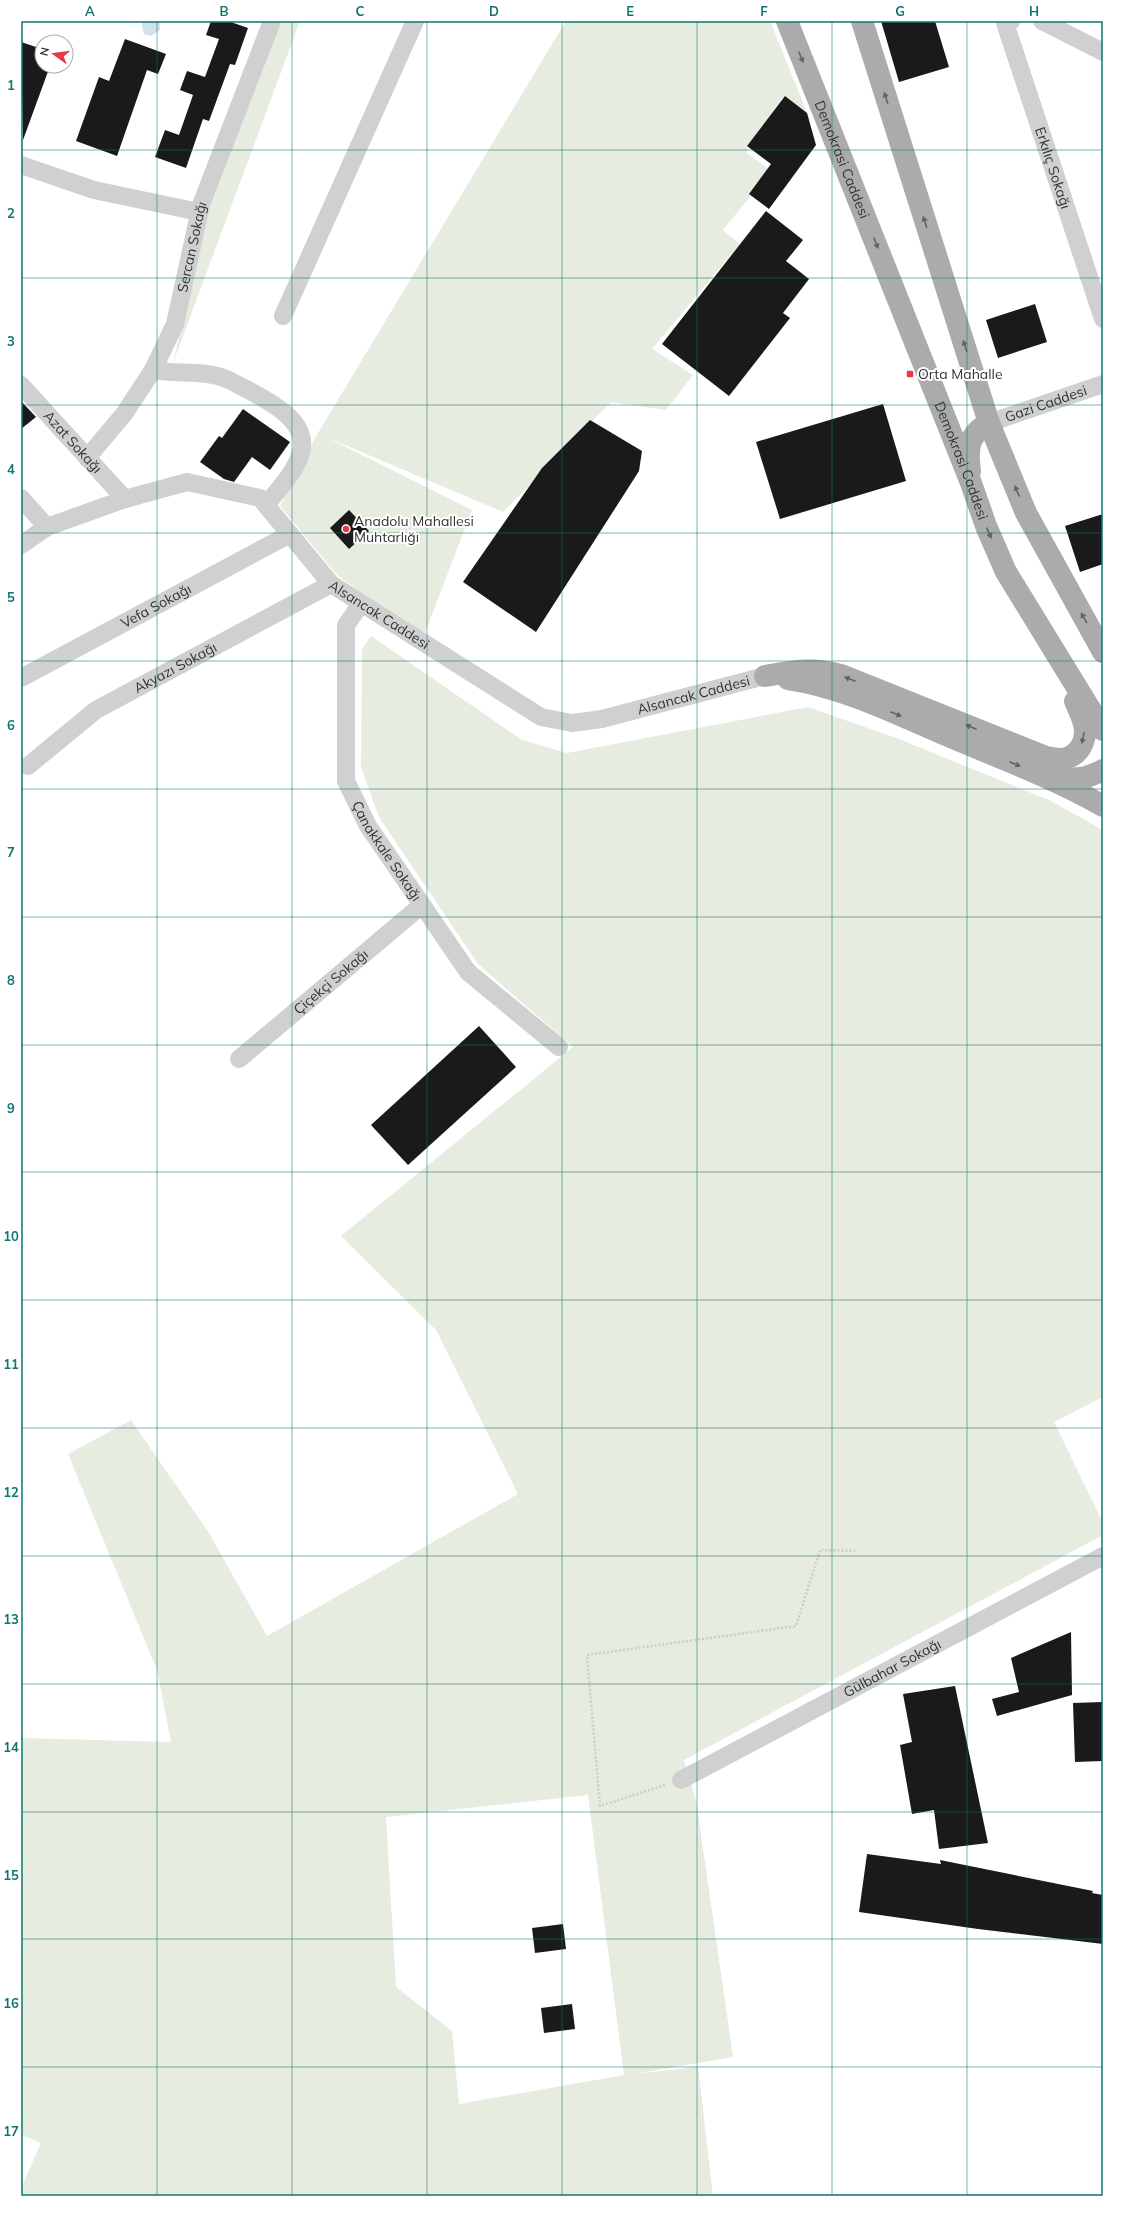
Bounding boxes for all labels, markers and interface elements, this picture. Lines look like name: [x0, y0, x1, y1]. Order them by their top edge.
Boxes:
text: A: [85, 3, 95, 19]
text: B: [220, 3, 229, 19]
text: C: [356, 3, 365, 19]
text: D: [489, 3, 499, 19]
text: E: [626, 3, 634, 19]
text: F: [760, 3, 768, 19]
text: G: [895, 3, 905, 19]
text: H: [1029, 3, 1039, 19]
north arrow: [34, 34, 74, 74]
text: N: [36, 46, 52, 57]
one-way arrow: [798, 52, 804, 63]
text: 1: [7, 77, 15, 93]
one-way arrow: [883, 92, 889, 104]
street label: Demokrasi Caddesi: [811, 98, 874, 221]
street label: Erkılıç Sokağı: [1031, 125, 1075, 211]
street label: Sercan Sokağı: [173, 199, 211, 294]
text: 2: [7, 205, 15, 221]
one-way arrow: [922, 216, 928, 228]
one-way arrow: [873, 237, 879, 248]
text: 3: [7, 333, 15, 349]
one-way arrow: [962, 340, 968, 352]
place label: Orta Mahalle: [918, 365, 1003, 383]
marker: Orta Mahalle: [905, 369, 915, 379]
street label: Gazi Caddesi: [1002, 381, 1089, 426]
street label: Demokrasi Caddesi: [930, 399, 992, 522]
street label: Azat Sokağı: [40, 407, 106, 477]
text: 4: [7, 461, 15, 477]
one-way arrow: [1014, 485, 1020, 497]
place label: Anadolu Mahallesi Muhtarlığı: [354, 512, 474, 546]
marker: Anadolu Mahallesi Muhtarlığı: [341, 524, 351, 534]
one-way arrow: [986, 527, 993, 539]
street label: Alsancak Caddesi: [325, 576, 433, 653]
street label: Vefa Sokağı: [118, 580, 194, 632]
text: 5: [7, 589, 15, 605]
one-way arrow: [1080, 612, 1087, 624]
street label: Akyazı Sokağı: [131, 638, 220, 697]
street label: Alsancak Caddesi: [635, 671, 752, 718]
one-way arrow: [843, 675, 855, 681]
one-way arrow: [890, 711, 902, 717]
text: 6: [7, 717, 15, 733]
one-way arrow: [964, 723, 976, 729]
one-way arrow: [1080, 732, 1086, 745]
one-way arrow: [1010, 762, 1022, 768]
street label: Çanakkale Sokağı: [348, 798, 426, 905]
text: 7: [7, 844, 15, 860]
street label: Çiçekçi Sokağı: [290, 945, 372, 1018]
text: 8: [7, 972, 15, 988]
text: 9: [7, 1100, 15, 1116]
text: 10: [3, 1228, 19, 1244]
text: 11: [3, 1356, 19, 1372]
text: 12: [3, 1484, 19, 1500]
text: 13: [3, 1611, 19, 1627]
street label: Gülbahar Sokağı: [840, 1635, 944, 1701]
text: 14: [3, 1739, 19, 1755]
text: 15: [3, 1867, 19, 1883]
text: 16: [3, 1995, 19, 2011]
text: 17: [3, 2123, 19, 2139]

